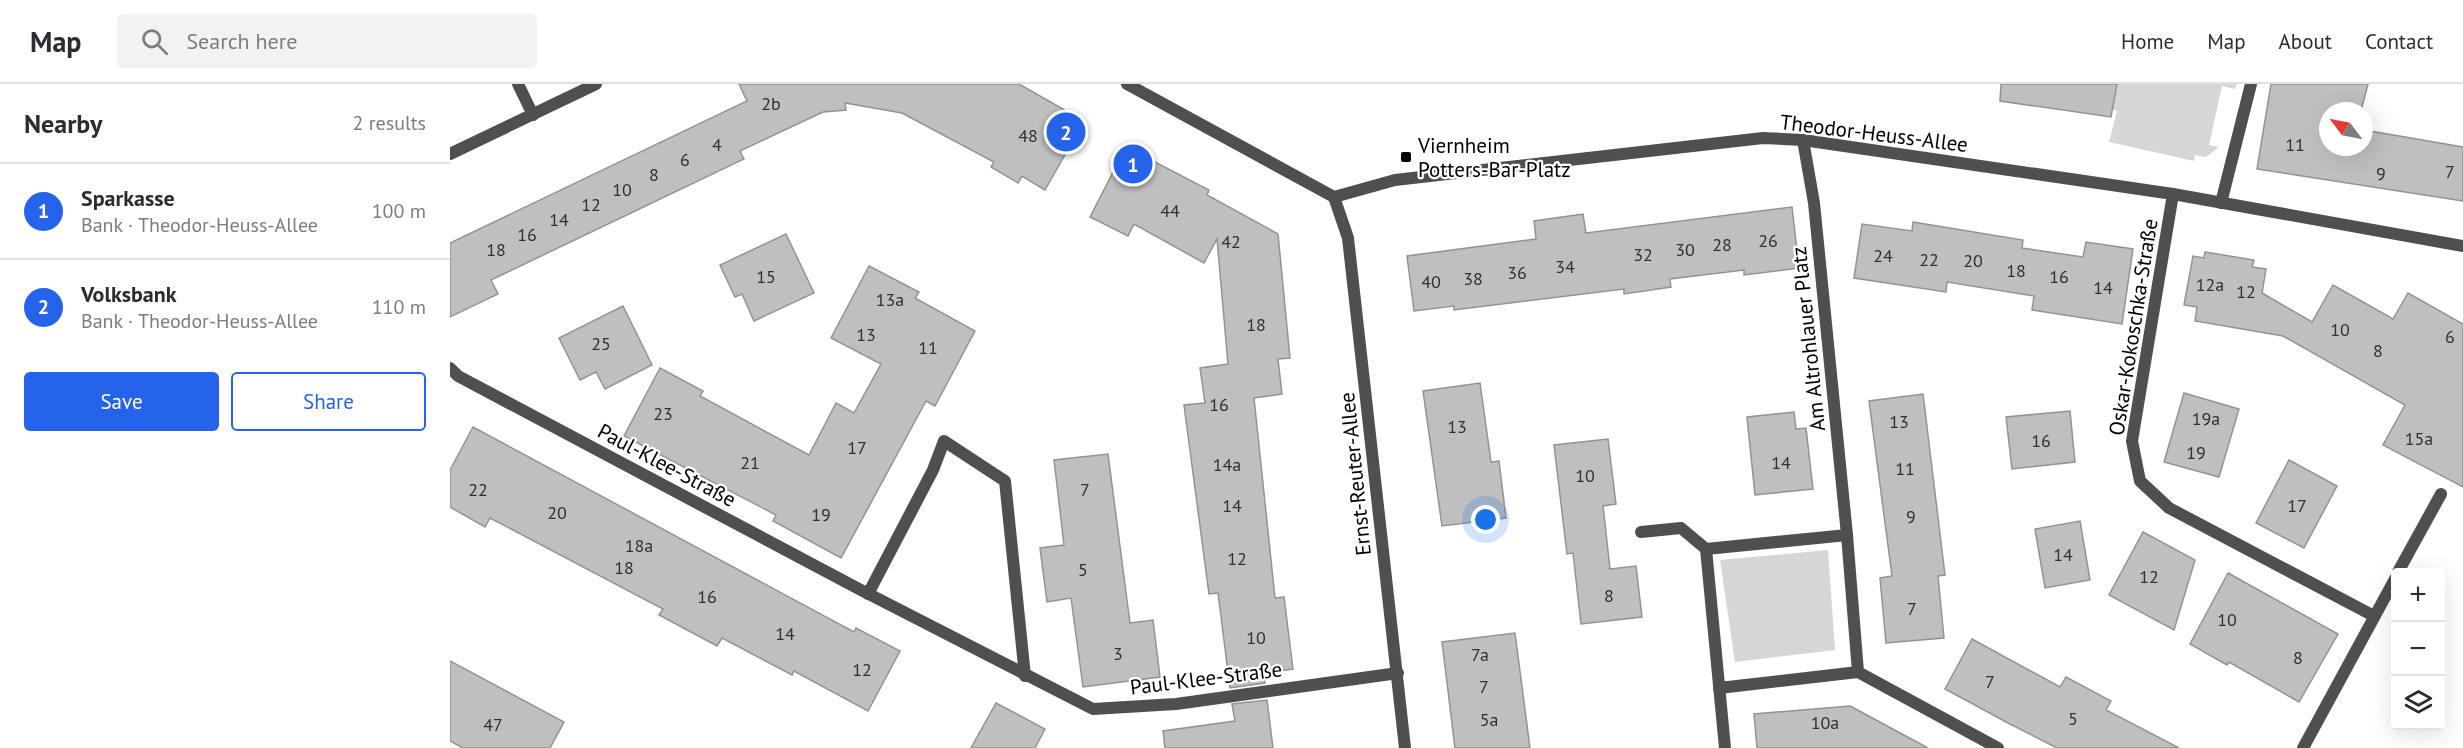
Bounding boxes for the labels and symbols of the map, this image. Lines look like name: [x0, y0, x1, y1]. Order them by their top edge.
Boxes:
house number: 2b: [761, 92, 781, 115]
north arrow: [2319, 102, 2373, 156]
street label: Theodor-Heuss-Allee: [1779, 108, 1969, 158]
pin: 2: [1046, 110, 1086, 154]
house number: 48: [1018, 124, 1038, 147]
place label: Viernheim Potters-Bar-Platz: [1417, 132, 1571, 183]
house number: 4: [712, 133, 722, 156]
house number: 11: [2285, 133, 2305, 156]
pin: 1: [1114, 142, 1152, 187]
house number: 6: [680, 148, 690, 171]
marker: Viernheim Potters-Bar-Platz: [1399, 150, 1413, 164]
house number: 7: [2445, 160, 2455, 183]
house number: 9: [2376, 162, 2386, 185]
house number: 8: [649, 163, 659, 186]
house number: 10: [612, 178, 632, 201]
house number: 12: [581, 193, 601, 216]
house number: 44: [1160, 199, 1180, 222]
house number: 14: [549, 208, 569, 231]
street label: Oskar-Kokoschka-Straße: [2103, 217, 2163, 437]
house number: 16: [517, 223, 537, 246]
house number: 26: [1758, 229, 1778, 252]
house number: 42: [1221, 230, 1241, 253]
house number: 28: [1712, 233, 1732, 256]
house number: 18: [486, 238, 506, 261]
house number: 30: [1675, 238, 1695, 261]
house number: 32: [1633, 243, 1653, 266]
house number: 24: [1873, 244, 1893, 267]
street label: Am Altrohlauer Platz: [1785, 245, 1831, 433]
house number: 22: [1919, 248, 1939, 271]
house number: 20: [1963, 249, 1983, 272]
house number: 34: [1555, 255, 1575, 278]
house number: 18: [2006, 259, 2026, 282]
house number: 36: [1507, 261, 1527, 284]
house number: 15: [756, 265, 776, 288]
house number: 16: [2049, 265, 2069, 288]
house number: 38: [1463, 267, 1483, 290]
house number: 40: [1421, 270, 1441, 293]
house number: 12a: [2196, 273, 2224, 296]
house number: 14: [2093, 276, 2113, 299]
house number: 12: [2236, 280, 2256, 303]
house number: 13a: [876, 288, 904, 311]
house number: 18: [1246, 313, 1266, 336]
house number: 10: [2330, 318, 2350, 341]
house number: 13: [856, 323, 876, 346]
house number: 6: [2445, 325, 2455, 348]
house number: 25: [591, 332, 611, 355]
house number: 11: [918, 336, 938, 359]
house number: 8: [2373, 339, 2383, 362]
street label: Ernst-Reuter-Allee: [1333, 391, 1377, 557]
house number: 16: [1209, 393, 1229, 416]
house number: 23: [653, 402, 673, 425]
house number: 19a: [2192, 407, 2220, 430]
house number: 13: [1889, 410, 1909, 433]
house number: 13: [1447, 415, 1467, 438]
street label: Paul-Klee-Straße: [593, 417, 741, 513]
house number: 15a: [2405, 427, 2433, 450]
house number: 16: [2031, 429, 2051, 452]
house number: 17: [847, 436, 867, 459]
house number: 19: [2186, 441, 2206, 464]
house number: 21: [740, 451, 760, 474]
house number: 14: [1771, 451, 1791, 474]
house number: 14a: [1213, 453, 1241, 476]
house number: 11: [1895, 457, 1915, 480]
house number: 10: [1575, 464, 1595, 487]
house number: 22: [468, 478, 488, 501]
house number: 7: [1080, 478, 1090, 501]
house number: 14: [1222, 494, 1242, 517]
house number: 17: [2287, 494, 2307, 517]
house number: 20: [547, 501, 567, 524]
house number: 19: [811, 503, 831, 526]
your location: [1471, 505, 1500, 534]
house number: 9: [1906, 505, 1916, 528]
house number: 18a: [625, 534, 653, 557]
house number: 14: [2053, 543, 2073, 566]
house number: 12: [1227, 547, 1247, 570]
house number: 18: [614, 556, 634, 579]
house number: 5: [1078, 558, 1088, 581]
house number: 12: [2139, 565, 2159, 588]
house number: 8: [1604, 584, 1614, 607]
house number: 16: [697, 585, 717, 608]
house number: 7: [1907, 597, 1917, 620]
house number: 10: [2217, 608, 2237, 631]
house number: 14: [775, 622, 795, 645]
house number: 10: [1246, 626, 1266, 649]
house number: 3: [1113, 642, 1123, 665]
house number: 7a: [1471, 643, 1489, 666]
house number: 8: [2293, 646, 2303, 669]
street label: Paul-Klee-Straße: [1128, 655, 1284, 701]
house number: 12: [852, 658, 872, 681]
house number: 7: [1985, 670, 1995, 693]
house number: 7: [1479, 675, 1489, 698]
house number: 5: [2068, 707, 2078, 730]
house number: 5a: [1480, 708, 1498, 731]
house number: 10a: [1811, 711, 1839, 734]
house number: 47: [483, 713, 503, 736]

